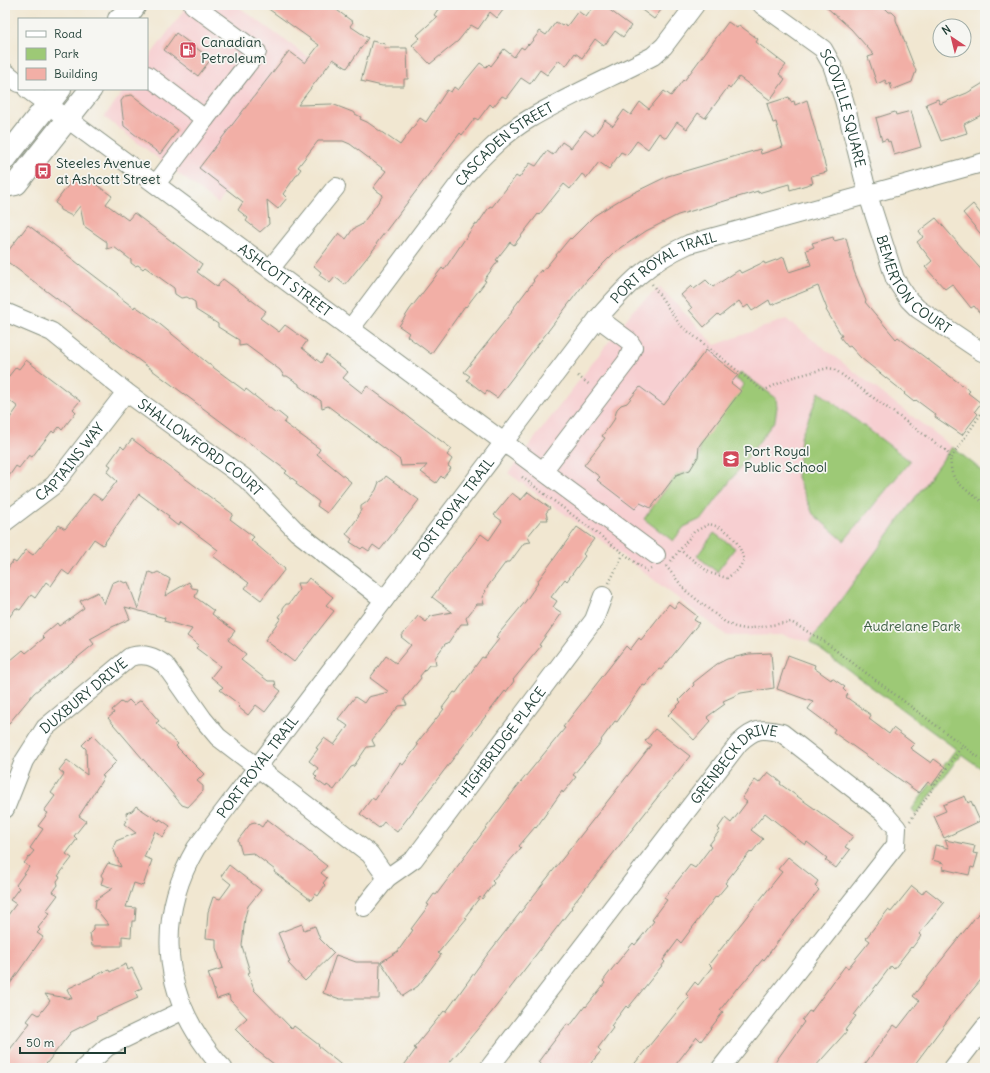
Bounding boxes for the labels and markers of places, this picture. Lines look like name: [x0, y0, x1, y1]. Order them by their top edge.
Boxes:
place label: Canadian Petroleum: [201, 33, 266, 67]
fuel station icon: Canadian Petroleum: [178, 40, 198, 60]
place label: Steeles Avenue at Ashcott Street: [56, 154, 161, 188]
bus stop icon: Steeles Avenue at Ashcott Street: [33, 161, 53, 181]
place label: Port Royal Public School: [744, 442, 827, 476]
school or university icon: Port Royal Public School: [721, 449, 741, 469]

